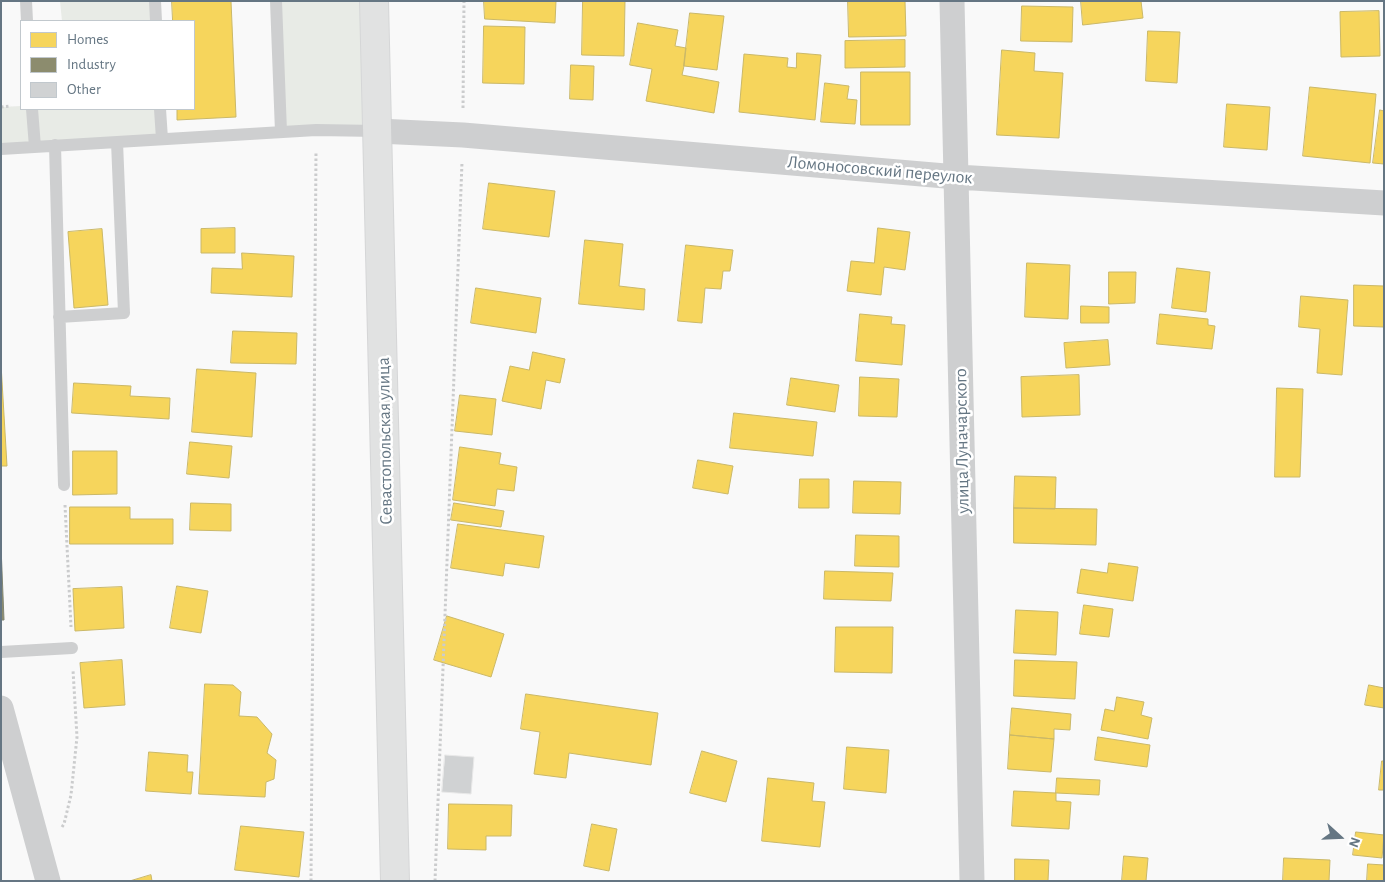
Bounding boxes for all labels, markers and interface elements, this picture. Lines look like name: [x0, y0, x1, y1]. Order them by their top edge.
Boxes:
legend: [20, 20, 195, 110]
text: Homes: [67, 32, 109, 47]
text: Industry: [67, 57, 116, 72]
text: Other: [67, 82, 101, 97]
street label: Ломоносовский переулок: [787, 151, 973, 189]
street label: Севастопольская улица: [373, 357, 397, 525]
street label: улица Луначарского: [950, 368, 974, 514]
north arrow: [1315, 812, 1365, 862]
text: N: [1346, 835, 1362, 849]

